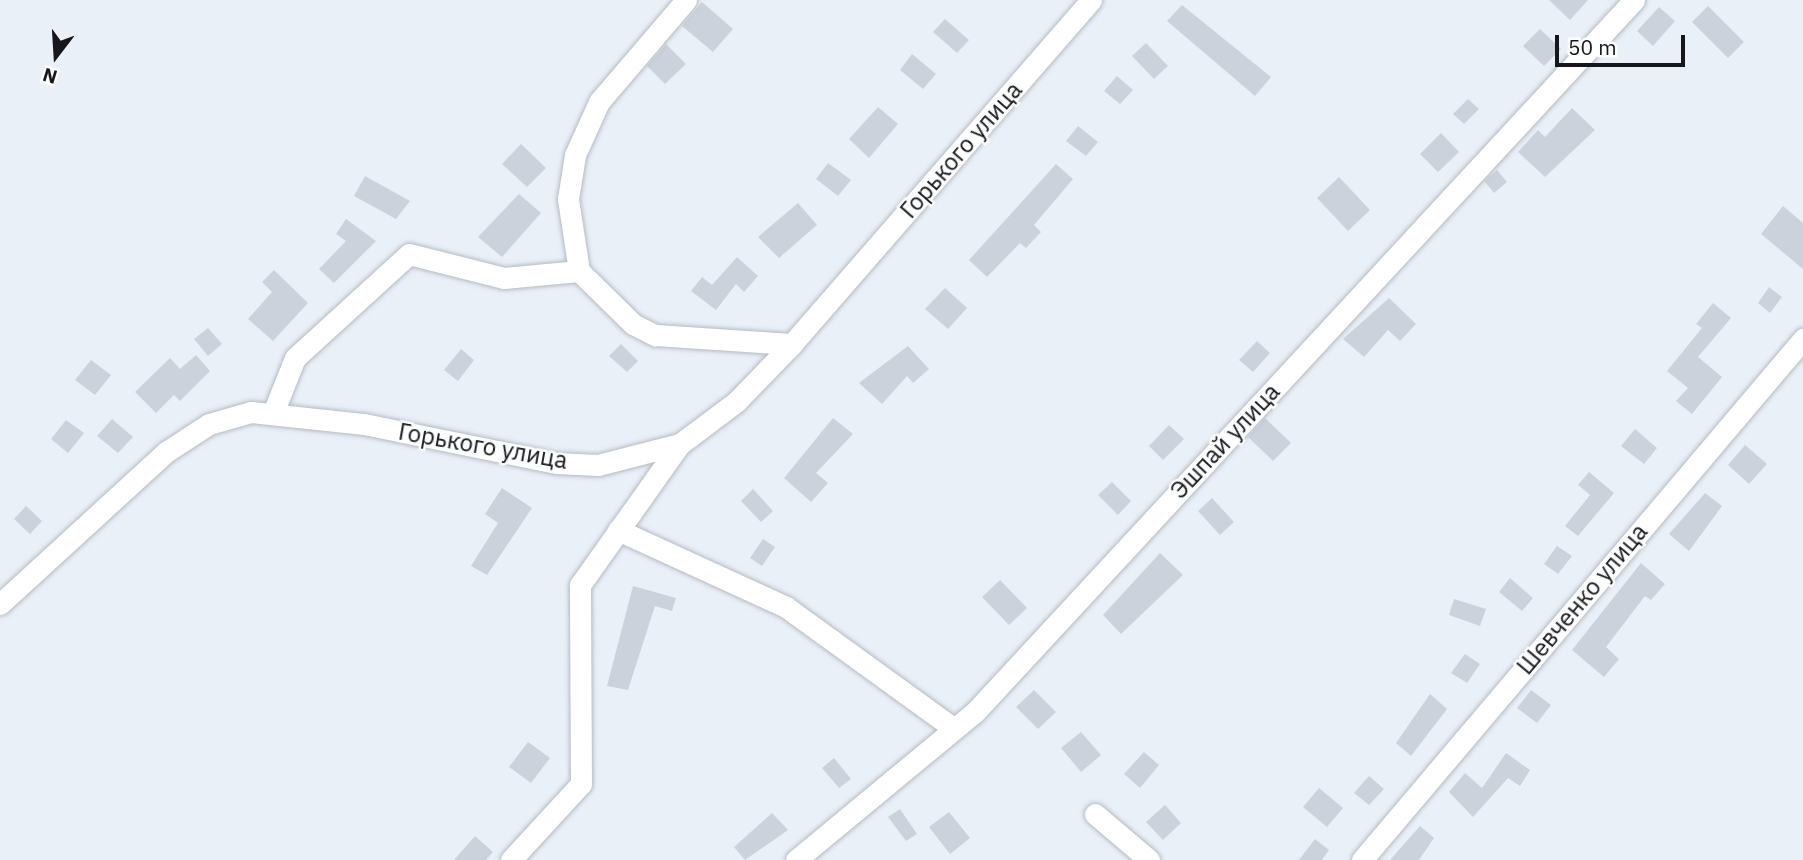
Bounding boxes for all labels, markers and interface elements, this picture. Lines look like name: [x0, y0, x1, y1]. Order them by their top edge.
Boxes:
north arrow: [21, 21, 91, 91]
scale bar: [1558, 21, 1688, 65]
text: 50 m: [1568, 33, 1617, 61]
text: N: [40, 63, 60, 90]
street label: Горького улица: [894, 76, 1028, 224]
street label: Эшпай улица: [1164, 377, 1286, 505]
street label: Горького улица: [396, 417, 570, 475]
street label: Шевченко улица: [1511, 518, 1653, 680]

